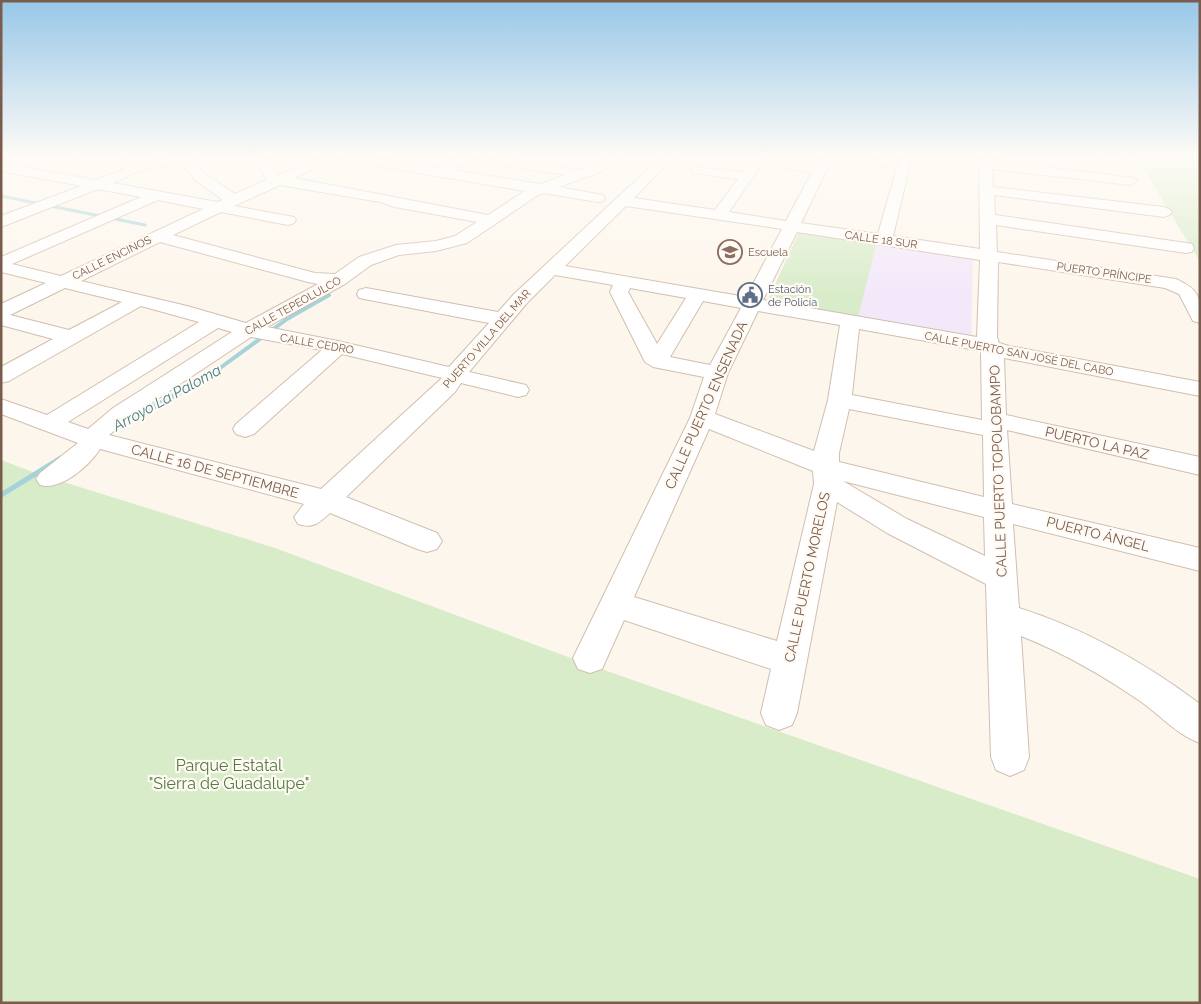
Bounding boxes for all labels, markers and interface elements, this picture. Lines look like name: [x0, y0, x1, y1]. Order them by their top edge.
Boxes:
street label: CALLE 18 SUR: [844, 228, 918, 252]
street label: CALLE ENCINOS: [70, 233, 154, 283]
school or university icon: Escuela: [717, 239, 743, 265]
place label: Escuela: [748, 246, 788, 259]
street label: PUERTO PRÍNCIPE: [1056, 259, 1153, 286]
street label: CALLE TEPEOLULCO: [243, 274, 343, 338]
public building icon: Estación de Policía: [737, 282, 763, 308]
place label: Estación de Policía: [768, 283, 817, 309]
street label: PUERTO VILLA DEL MAR: [441, 287, 533, 391]
street label: CALLE PUERTO ENSENADA: [662, 318, 751, 491]
street label: CALLE PUERTO SAN JOSÉ DEL CABO: [923, 328, 1115, 379]
street label: CALLE CEDRO: [279, 331, 355, 357]
water label: Arroyo La Paloma: [109, 361, 224, 436]
street label: CALLE PUERTO TOPOLOBAMPO: [986, 365, 1010, 577]
street label: PUERTO LA PAZ: [1043, 423, 1151, 463]
street label: CALLE 16 DE SEPTIEMBRE: [129, 441, 301, 501]
street label: CALLE PUERTO MORELOS: [781, 490, 833, 664]
street label: PUERTO ÁNGEL: [1045, 512, 1151, 555]
park label: Parque Estatal "Sierra de Guadalupe": [149, 756, 309, 793]

